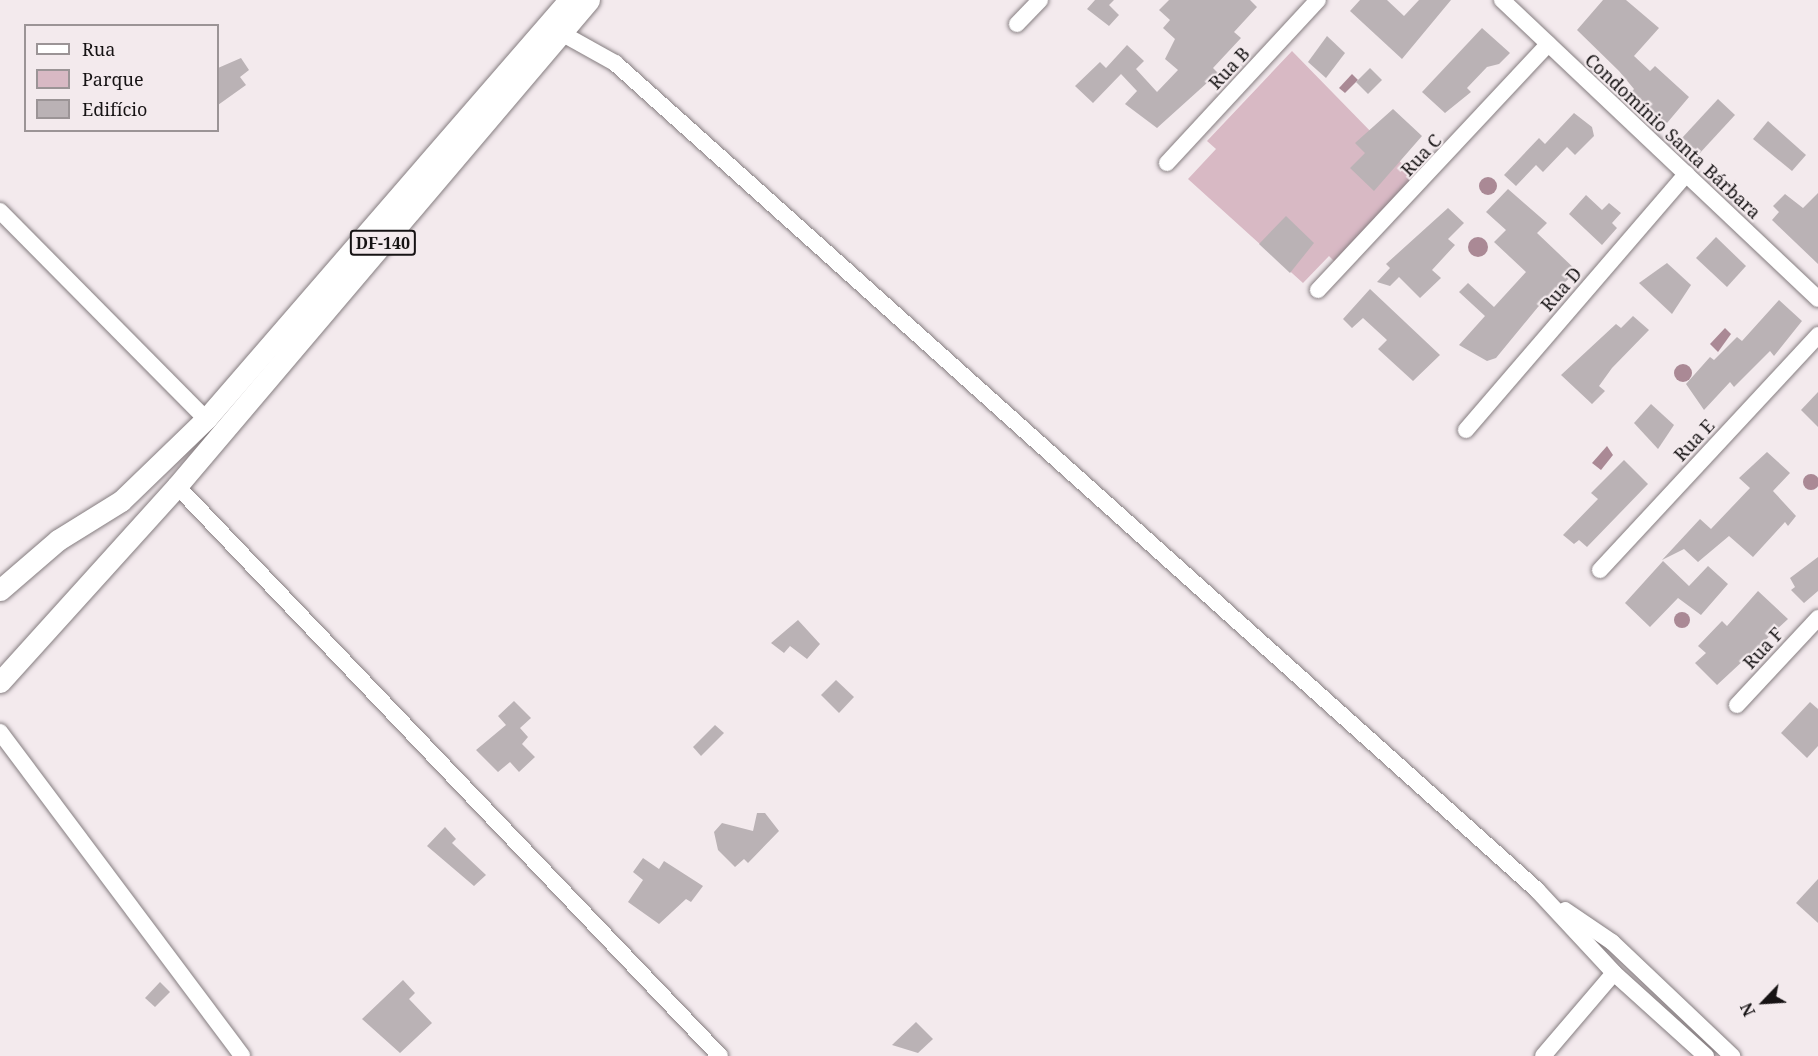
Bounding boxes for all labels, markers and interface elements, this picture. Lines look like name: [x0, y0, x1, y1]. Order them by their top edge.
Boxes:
legend: [24, 24, 219, 132]
text: Rua: [82, 37, 115, 61]
street label: Rua B: [1204, 42, 1254, 94]
street label: Condomínio Santa Bárbara: [1581, 49, 1765, 223]
text: Parque: [82, 67, 144, 91]
text: Edifício: [82, 97, 147, 121]
street label: Rua C: [1396, 130, 1446, 180]
road number: DF-140: [348, 230, 418, 256]
street label: Rua D: [1536, 263, 1586, 315]
street label: Rua E: [1669, 415, 1719, 465]
street label: Rua F: [1739, 623, 1787, 673]
north arrow: [1734, 972, 1794, 1032]
text: N: [1735, 999, 1760, 1020]

